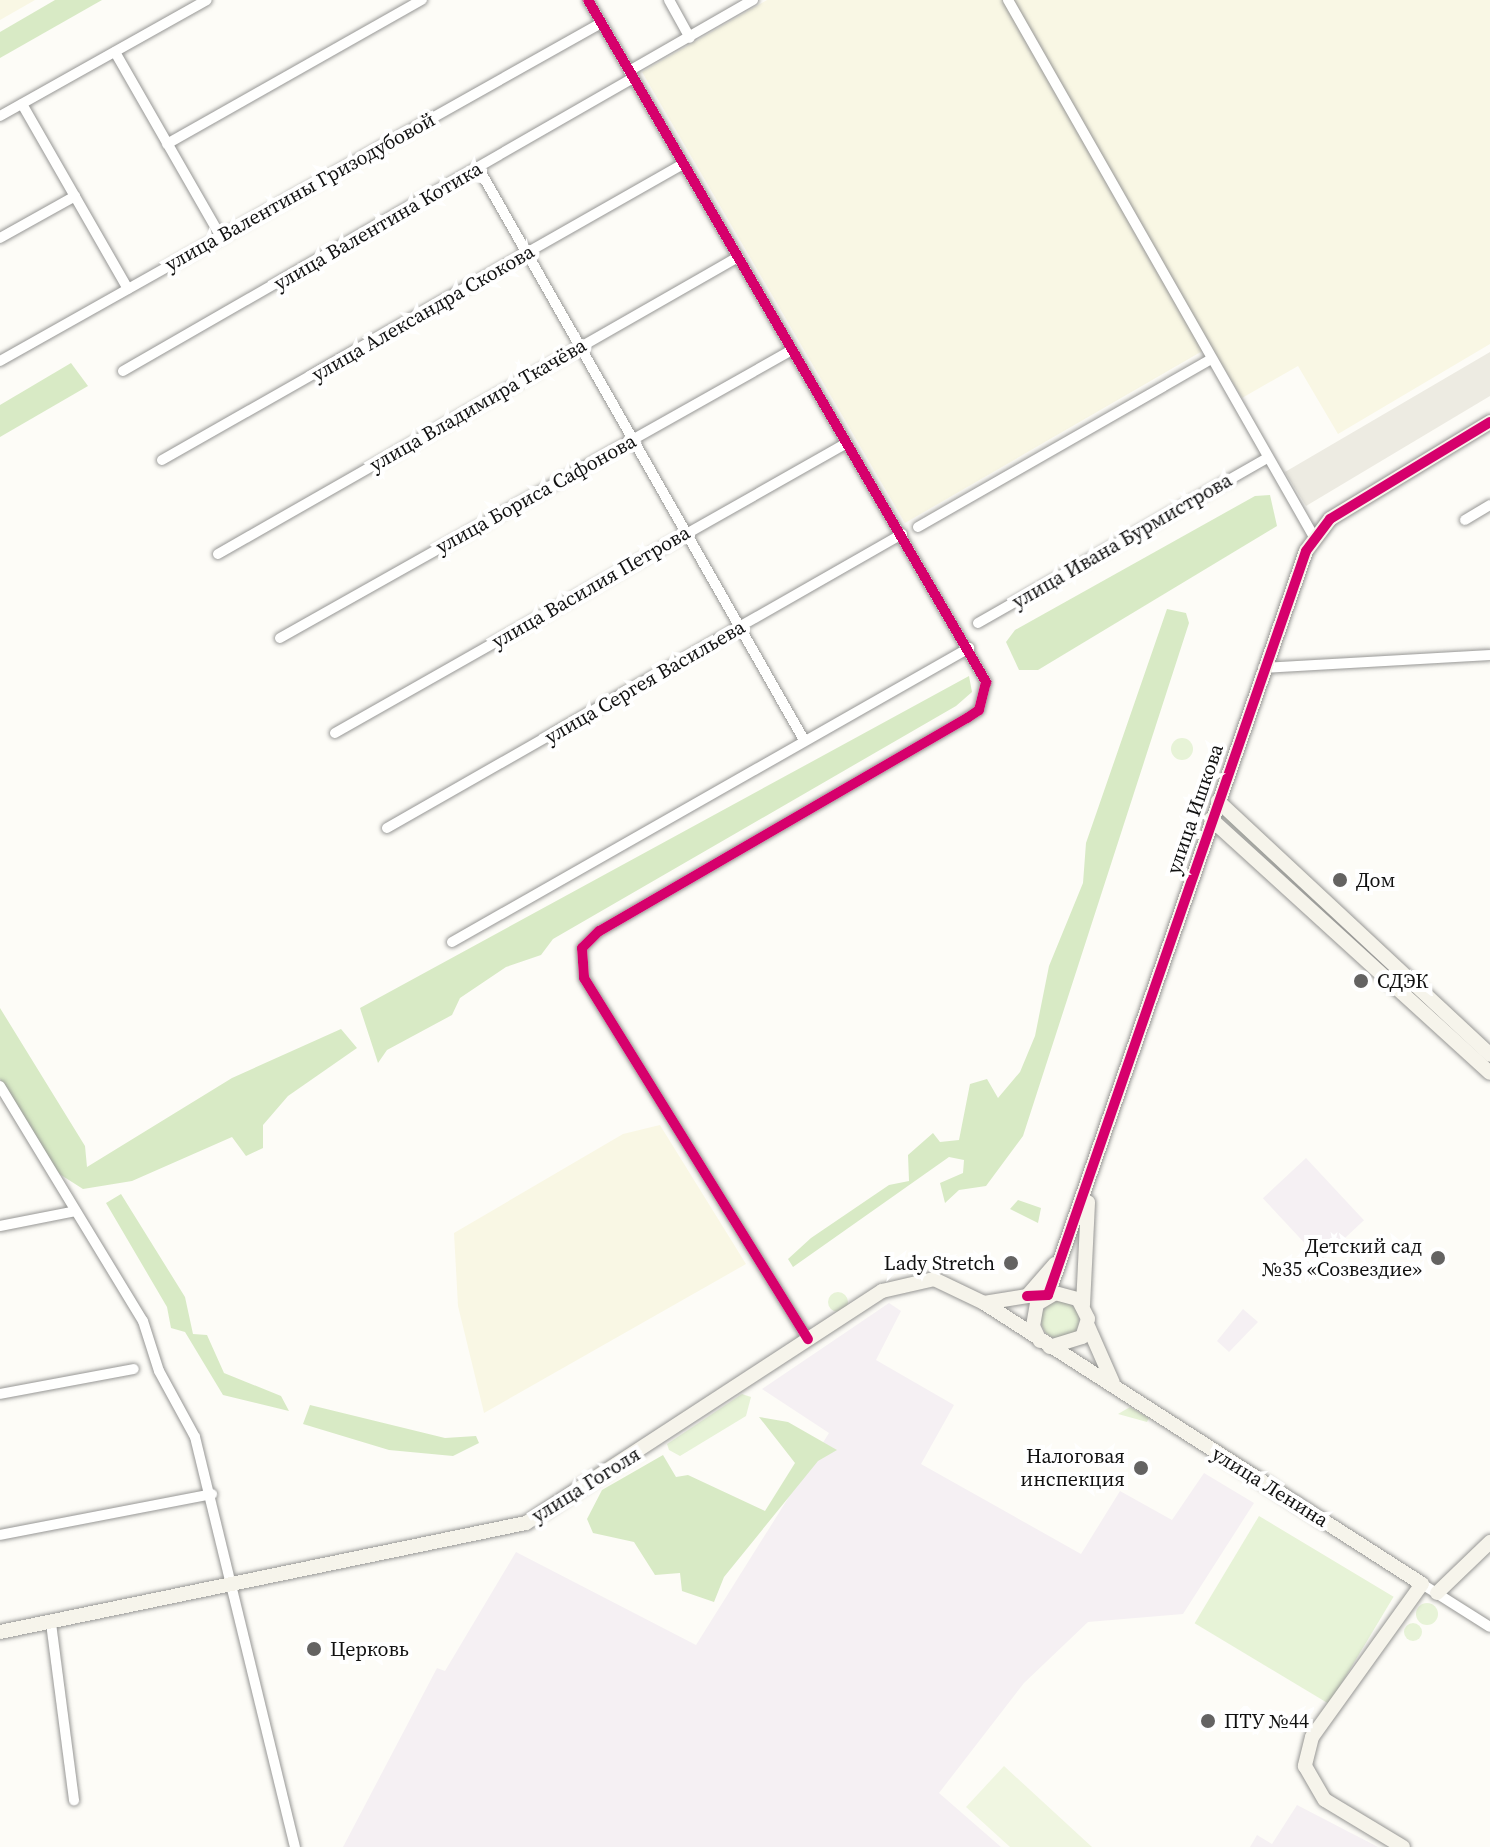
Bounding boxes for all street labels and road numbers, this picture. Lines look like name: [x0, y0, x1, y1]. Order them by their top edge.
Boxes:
street label: улица Валентины Гризодубовой: [161, 108, 439, 276]
street label: улица Валентина Котика: [270, 156, 486, 296]
street label: улица Александра Скокова: [308, 239, 538, 387]
street label: улица Владимира Ткачёва: [365, 333, 591, 477]
street label: улица Бориса Сафонова: [432, 429, 640, 559]
street label: улица Ивана Бурмистрова: [1008, 468, 1236, 614]
street label: улица Василия Петрова: [488, 520, 694, 654]
street label: улица Сергея Васильева: [541, 615, 749, 749]
street label: улица Ишкова: [1161, 741, 1229, 877]
street label: улица Гоголя: [527, 1442, 645, 1528]
street label: улица Ленина: [1207, 1442, 1333, 1532]

